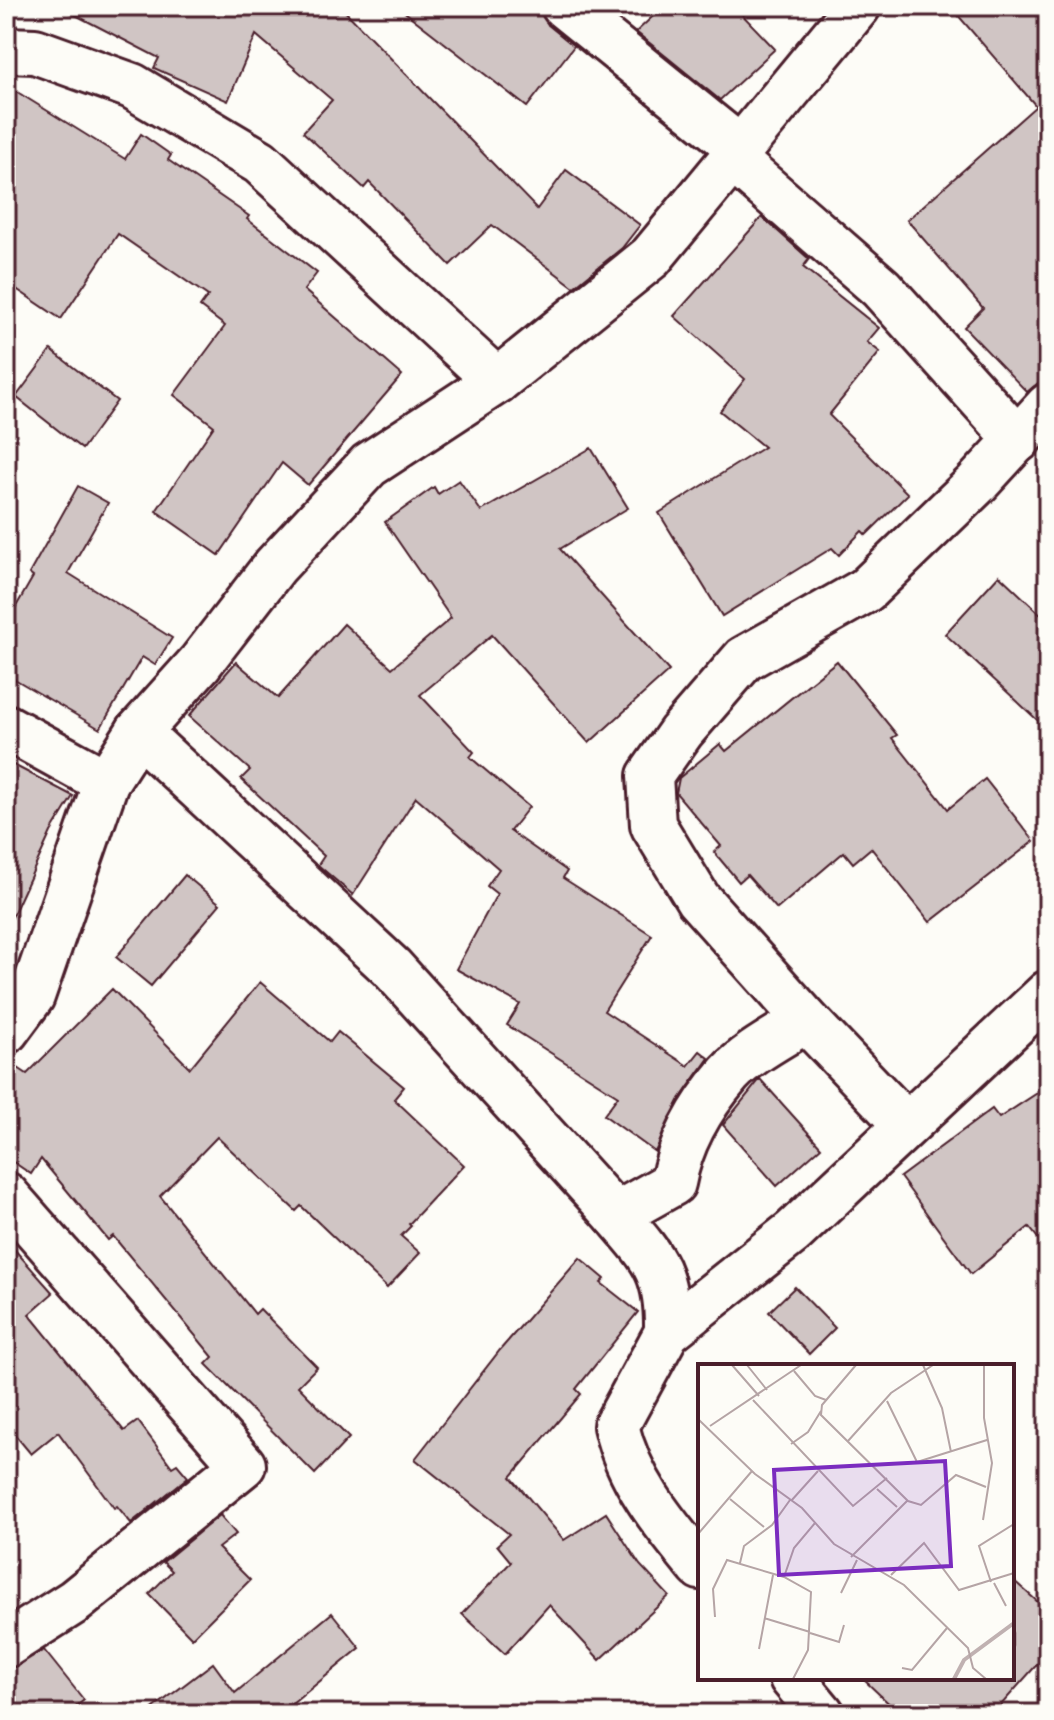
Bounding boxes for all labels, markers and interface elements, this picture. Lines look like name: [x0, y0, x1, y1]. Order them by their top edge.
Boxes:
inset map: [698, 1364, 1014, 1680]

